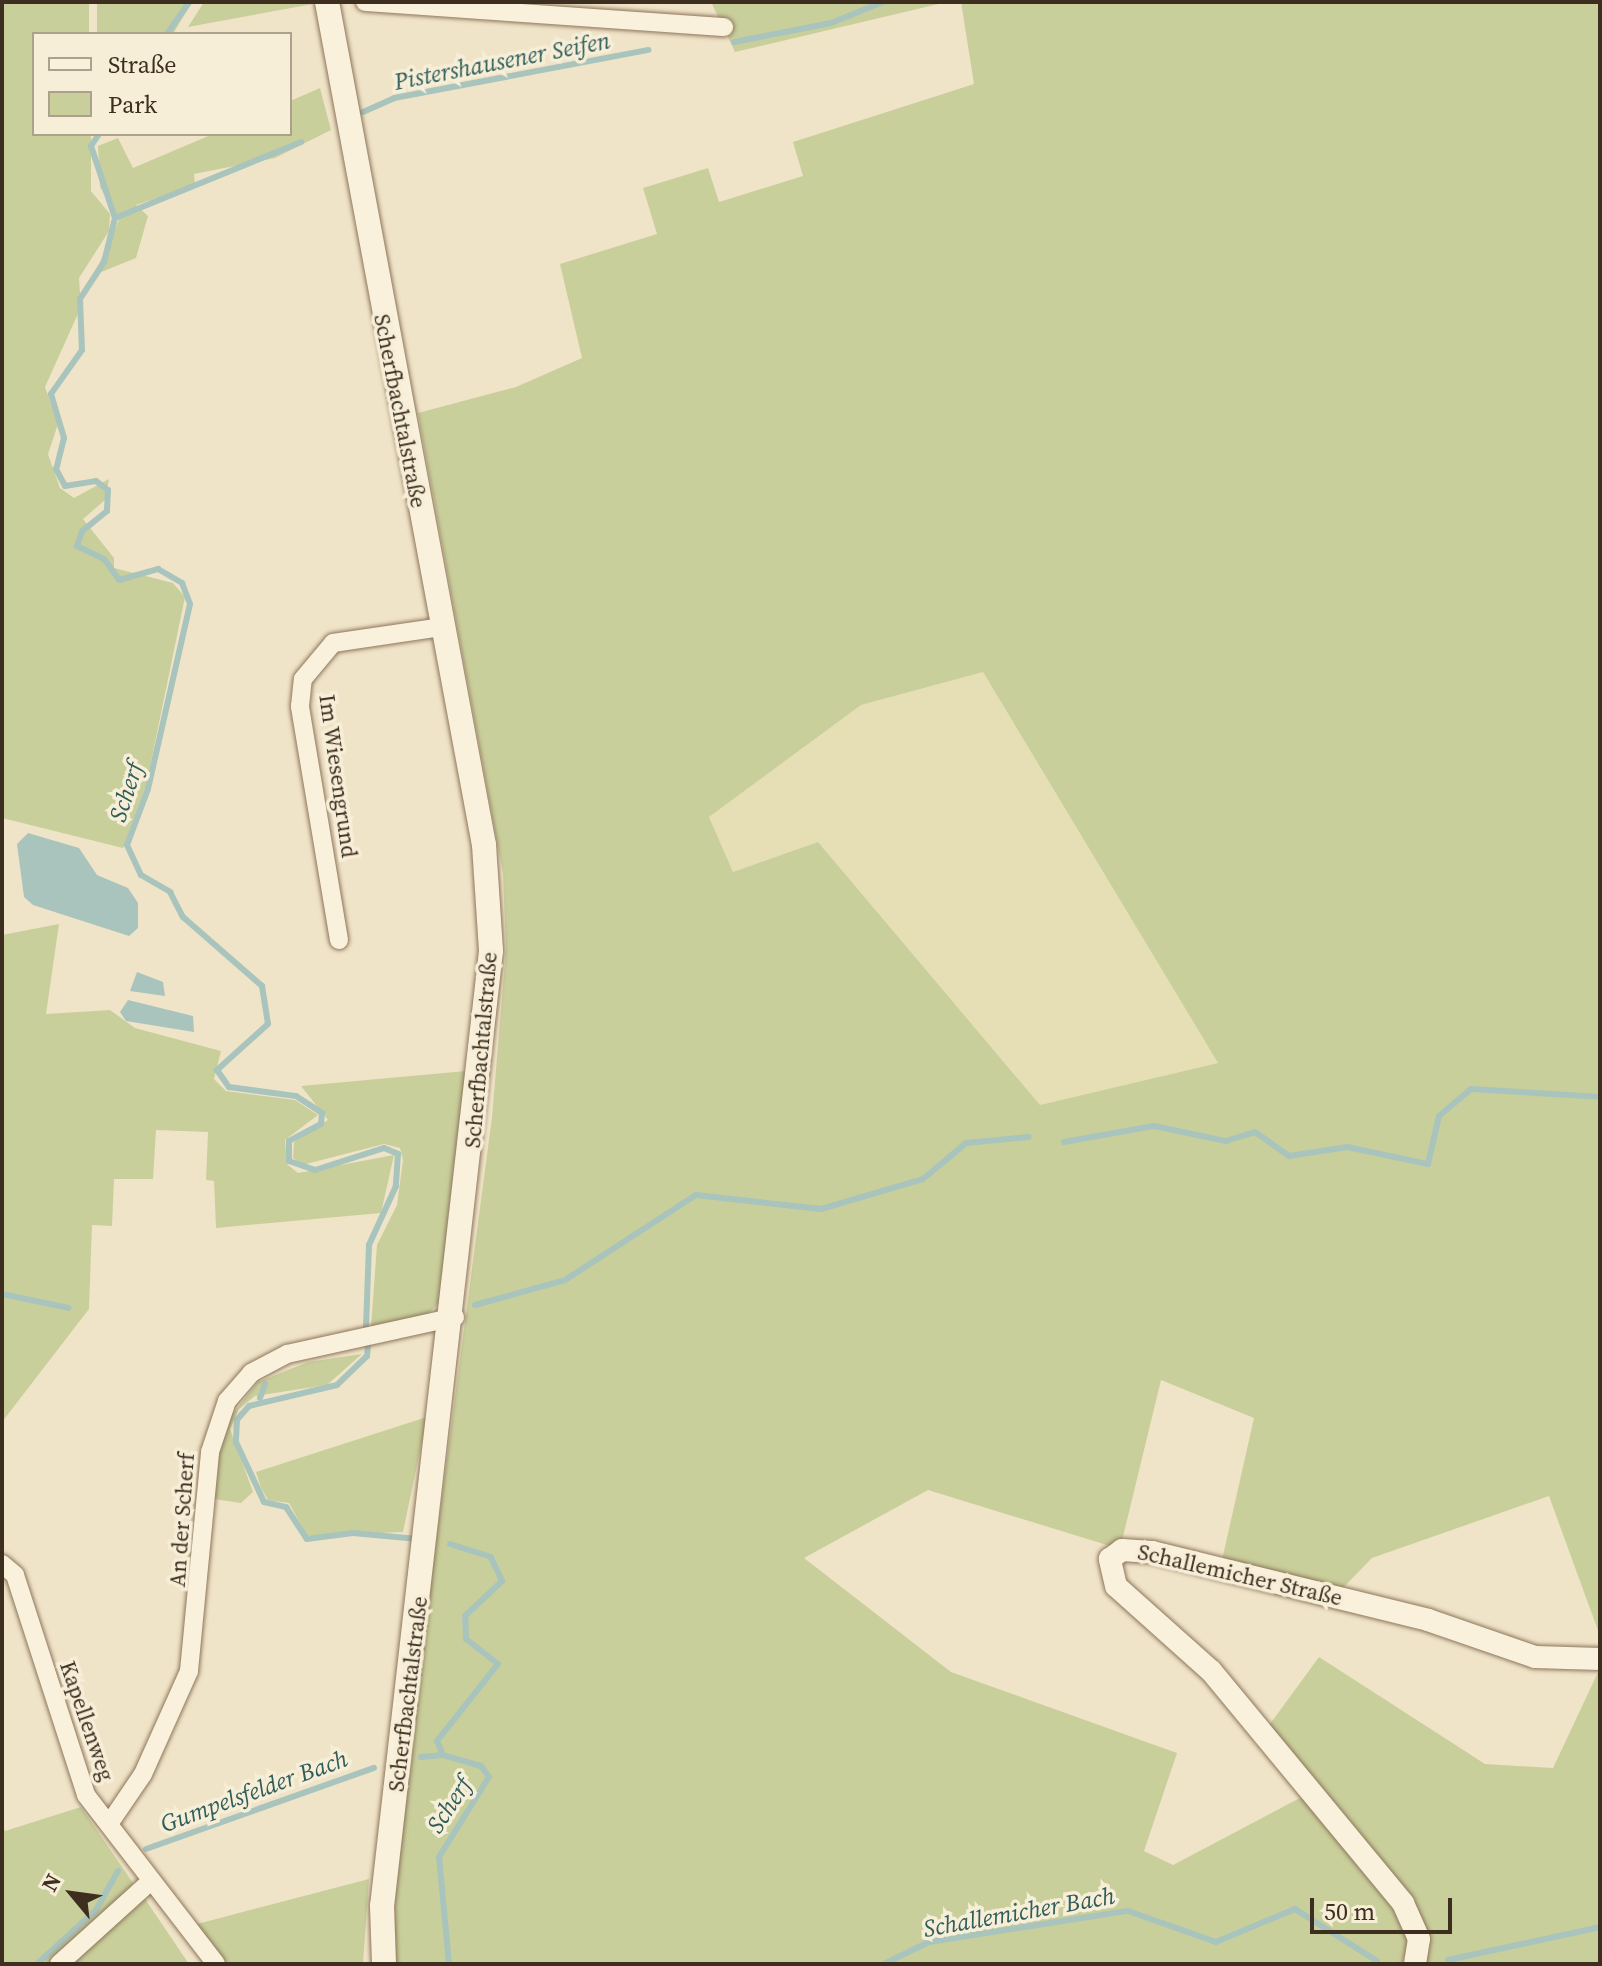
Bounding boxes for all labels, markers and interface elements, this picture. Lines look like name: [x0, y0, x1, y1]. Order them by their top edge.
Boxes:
water label: Pistershausener Seifen: [392, 26, 612, 96]
legend: [32, 32, 292, 136]
text: Straße: [108, 48, 176, 81]
text: Park: [108, 88, 157, 121]
street label: Scherfbachtalstraße: [368, 312, 432, 510]
street label: Im Wiesengrund: [313, 692, 363, 860]
water label: Scherf: [103, 759, 149, 825]
street label: Scherfbachtalstraße: [459, 951, 503, 1149]
street label: An der Scherf: [164, 1452, 200, 1588]
street label: Schallemicher Straße: [1135, 1539, 1345, 1611]
street label: Scherfbachtalstraße: [383, 1595, 433, 1793]
street label: Kapellenweg: [54, 1658, 120, 1784]
water label: Gumpelsfelder Bach: [156, 1744, 352, 1838]
water label: Scherf: [421, 1772, 477, 1838]
north arrow: [32, 1854, 112, 1934]
text: N: [34, 1868, 68, 1897]
water label: Schallemicher Bach: [921, 1881, 1117, 1943]
scale bar: [1314, 1882, 1456, 1932]
text: 50 m: [1324, 1895, 1375, 1928]

